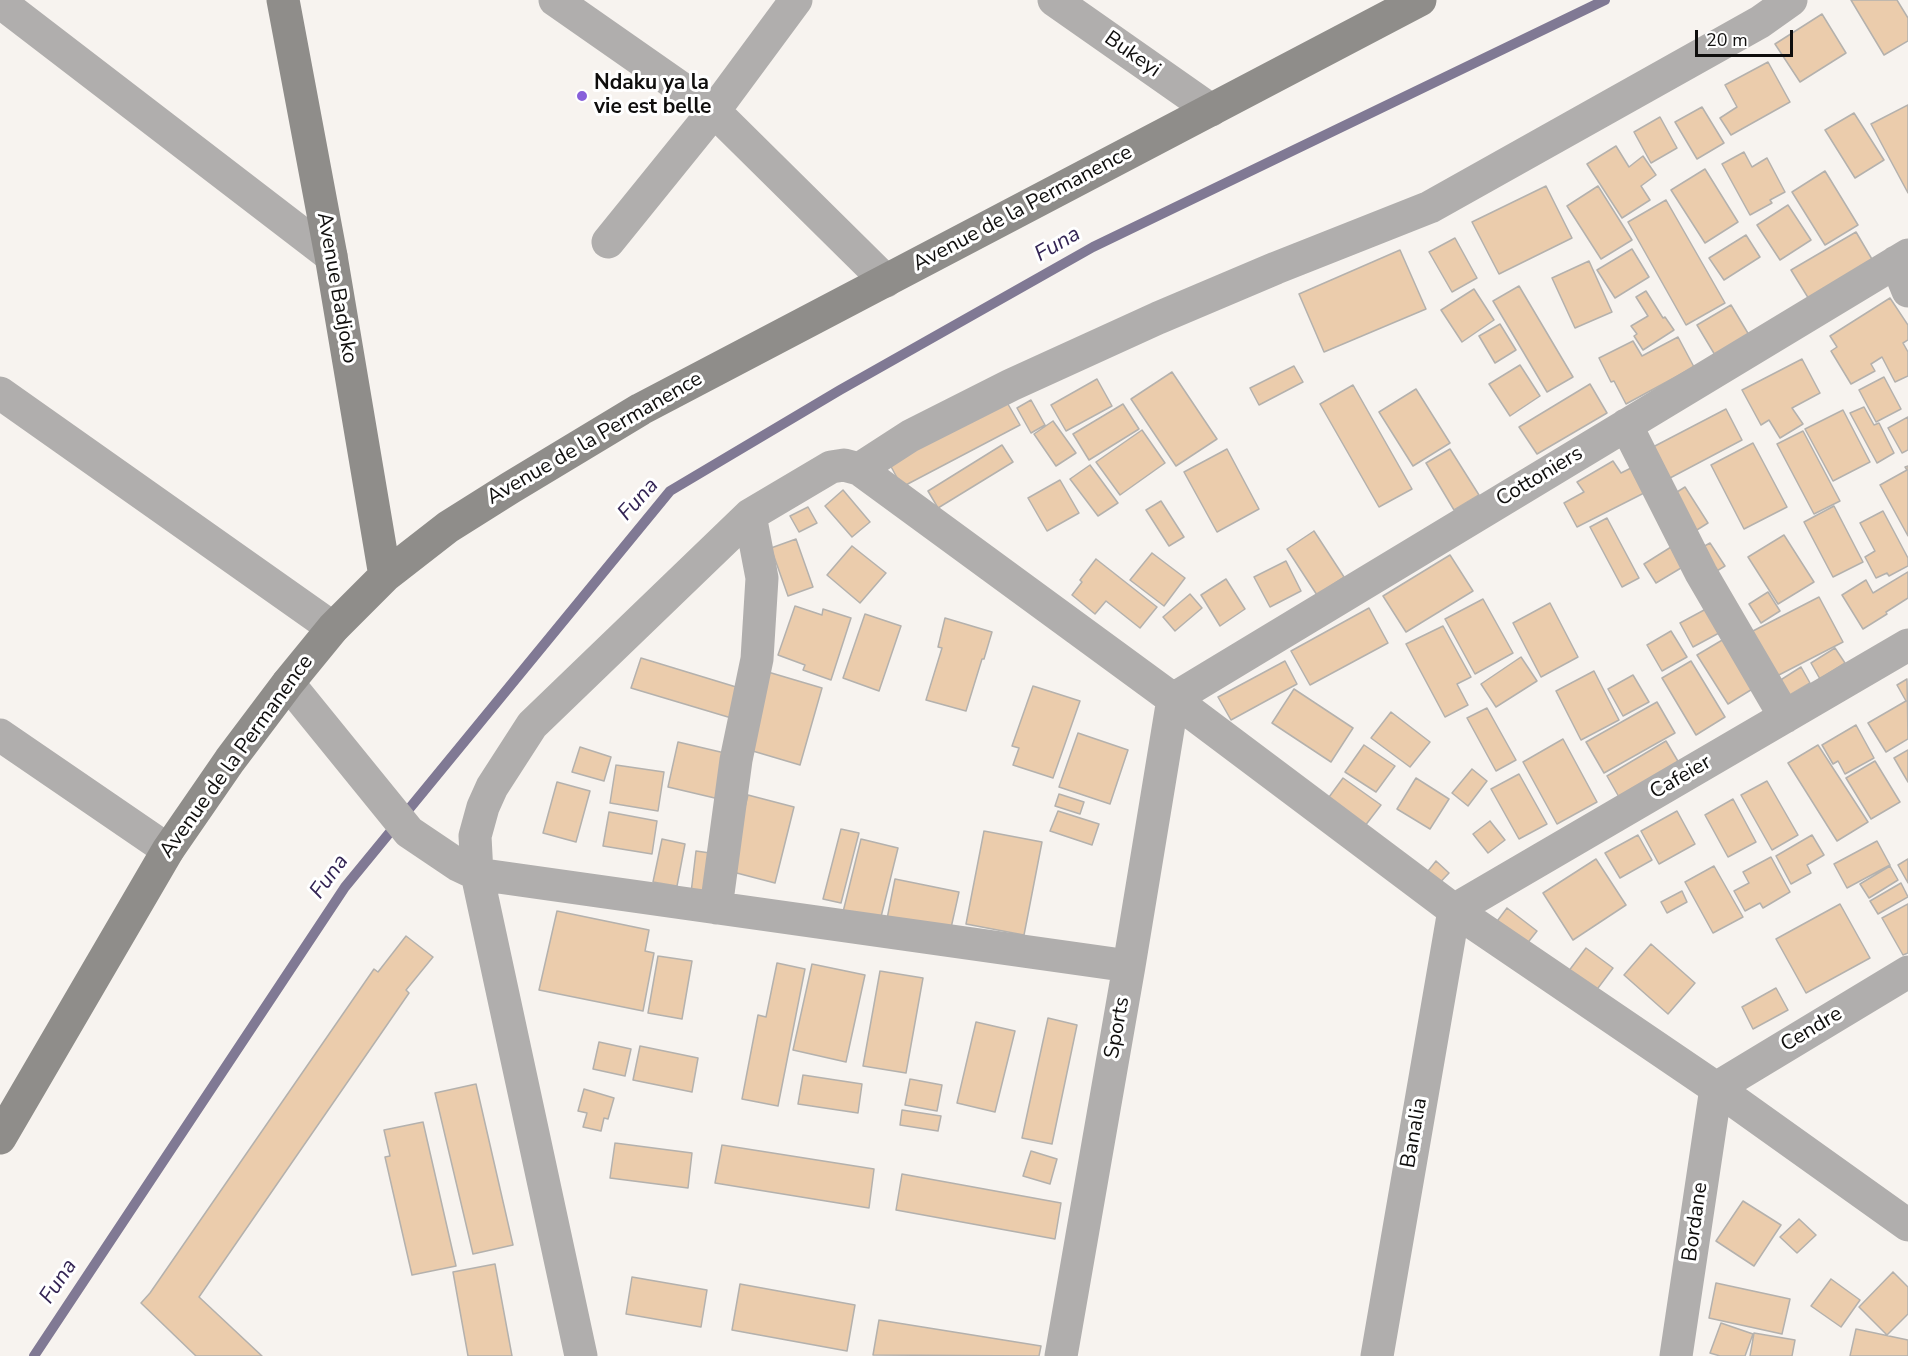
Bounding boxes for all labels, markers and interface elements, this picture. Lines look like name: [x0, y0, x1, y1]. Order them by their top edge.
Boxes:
scale bar: [1698, 18, 1796, 56]
street label: Bukeyi: [1099, 27, 1165, 83]
text: 20 m: [1706, 28, 1748, 52]
place label: Ndaku ya la vie est belle: [594, 71, 711, 121]
marker: Ndaku ya la vie est belle: [575, 89, 589, 103]
street label: Avenue de la Permanence: [909, 140, 1137, 278]
street label: Avenue Badjoko: [310, 210, 362, 366]
water label: Funa: [1030, 221, 1086, 269]
street label: Avenue de la Permanence: [483, 367, 707, 511]
street label: Cottoniers: [1492, 441, 1588, 513]
water label: Funa: [613, 473, 665, 527]
street label: Avenue de la Permanence: [155, 651, 319, 863]
street label: Cafeier: [1646, 751, 1716, 805]
water label: Funa: [305, 850, 355, 904]
street label: Sports: [1100, 995, 1136, 1061]
street label: Cendre: [1777, 1002, 1847, 1058]
street label: Banalia: [1396, 1096, 1434, 1170]
street label: Bordane: [1678, 1181, 1714, 1263]
water label: Funa: [35, 1255, 83, 1309]

